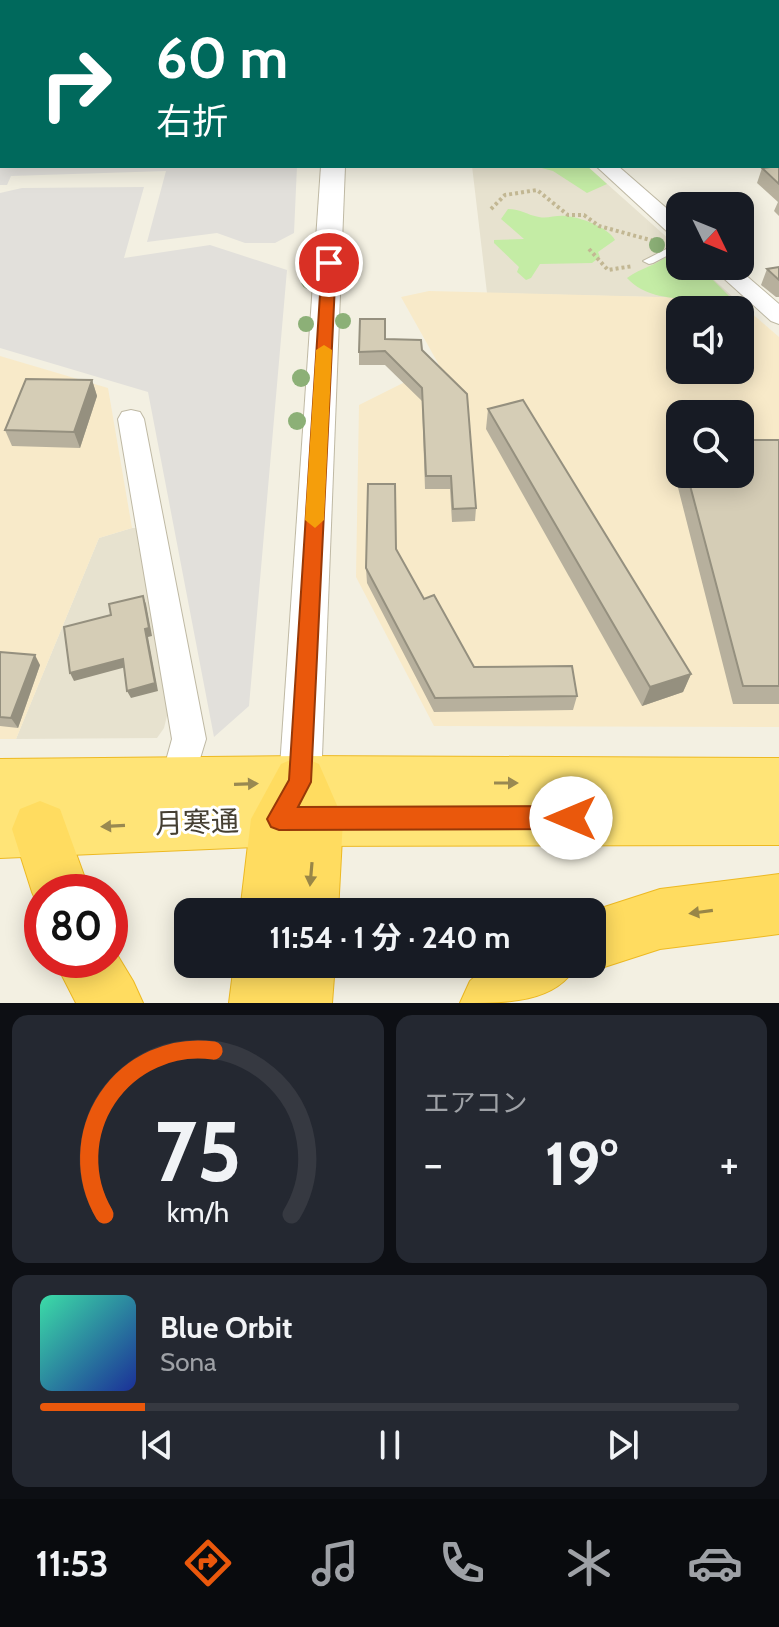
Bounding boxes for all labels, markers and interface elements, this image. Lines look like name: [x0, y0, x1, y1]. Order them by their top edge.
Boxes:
text: 60 m: [156, 24, 288, 92]
icon: right: [24, 32, 128, 136]
text: 右折: [156, 99, 228, 143]
north arrow: [666, 192, 754, 280]
map controls: [666, 192, 754, 488]
pin: [295, 229, 363, 297]
icon: arrive: [307, 241, 351, 285]
button: sound: [666, 296, 754, 384]
button: search: [666, 400, 754, 488]
position arrow: [529, 776, 613, 860]
one-way arrow: [494, 777, 519, 789]
one-way arrow: [234, 778, 259, 791]
street label: 月寒通: [154, 804, 240, 840]
one-way arrow: [100, 820, 125, 833]
one-way arrow: [304, 862, 317, 887]
speed limit sign: 80: [24, 874, 128, 978]
one-way arrow: [689, 906, 714, 919]
text: 11:54 · 1 分 · 240 m: [270, 919, 510, 956]
text: エアコン: [424, 1087, 528, 1119]
text: 75: [154, 1101, 241, 1202]
text: 19°: [545, 1127, 618, 1200]
text: −: [424, 1137, 443, 1190]
text: +: [720, 1137, 739, 1190]
text: km/h: [166, 1194, 229, 1229]
text: Blue Orbit: [160, 1309, 292, 1346]
text: Sona: [160, 1346, 217, 1378]
icon: previous: [135, 1423, 179, 1467]
icon: pause: [368, 1423, 412, 1467]
icon: next: [601, 1423, 645, 1467]
icon: directions: [180, 1535, 236, 1591]
icon: music: [307, 1535, 363, 1591]
icon: phone: [434, 1535, 490, 1591]
icon: climate: [561, 1535, 617, 1591]
icon: car: [687, 1535, 743, 1591]
text: 11:53: [35, 1541, 109, 1585]

